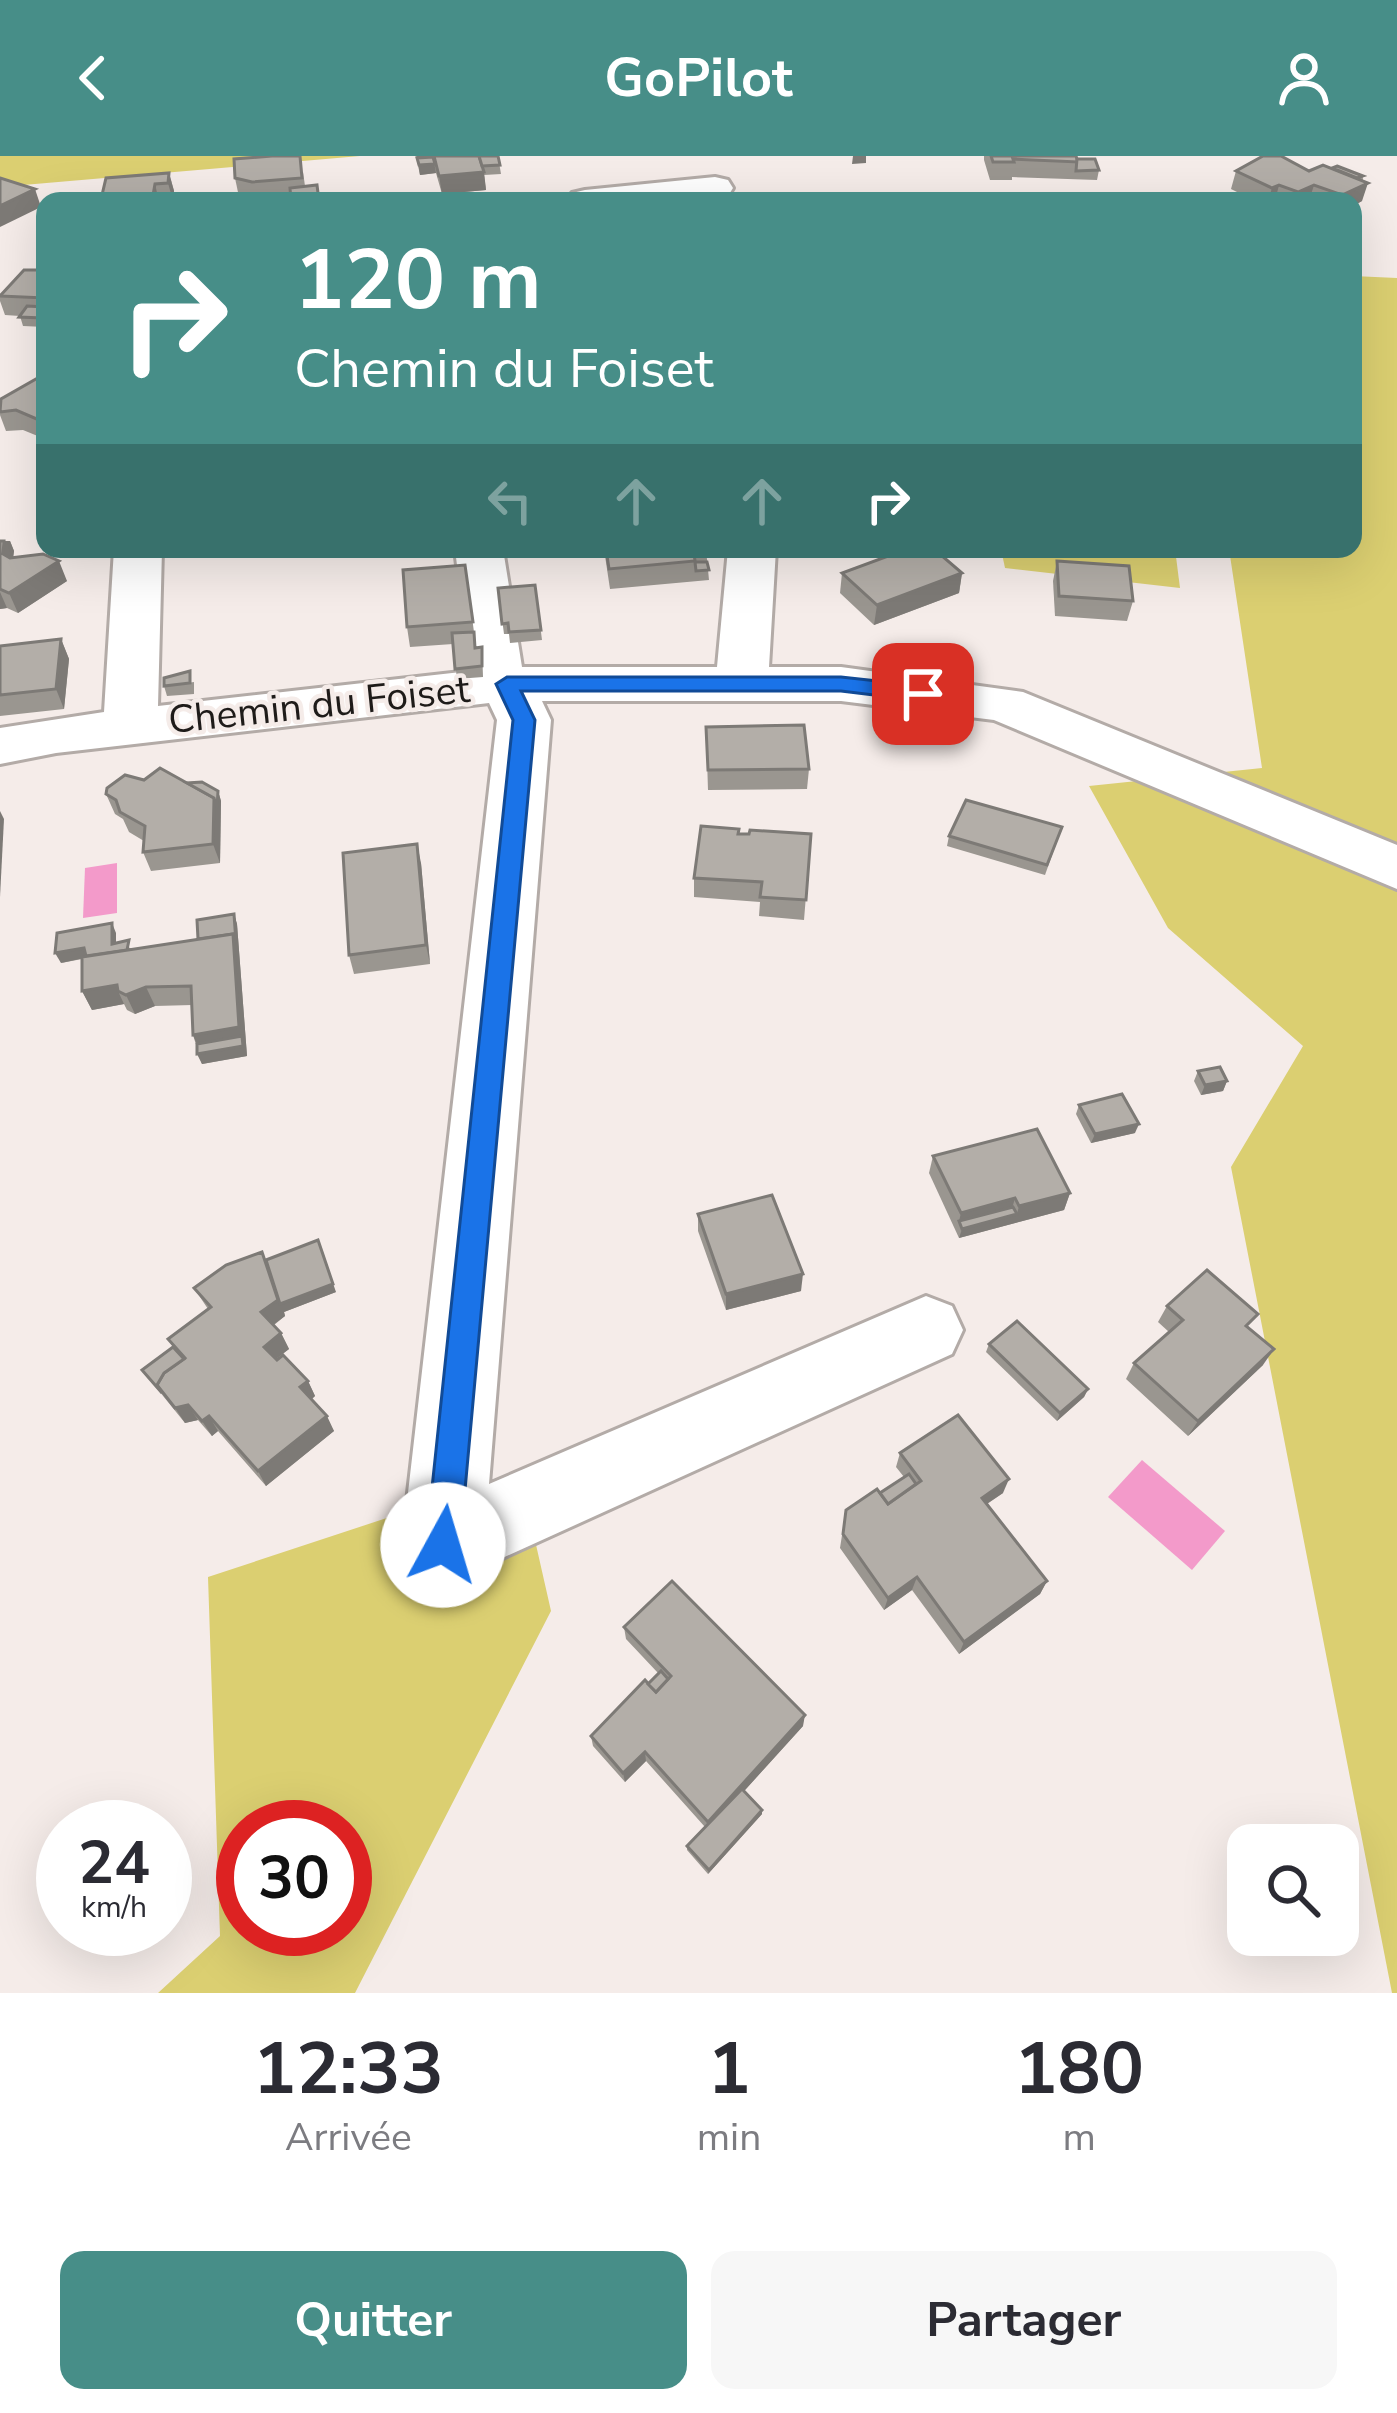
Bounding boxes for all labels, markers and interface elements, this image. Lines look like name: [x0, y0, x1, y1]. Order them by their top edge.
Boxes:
text: GoPilot: [604, 41, 793, 115]
icon: back: [60, 45, 126, 111]
icon: person: [1271, 45, 1337, 111]
text: 120 m: [294, 223, 542, 338]
icon: right: [96, 240, 252, 396]
text: Chemin du Foiset: [294, 332, 713, 406]
icon: left: [477, 468, 543, 534]
icon: ahead: [603, 468, 669, 534]
icon: ahead: [729, 468, 795, 534]
icon: right: [855, 468, 921, 534]
pin: [872, 643, 974, 745]
icon: arrive: [890, 661, 956, 727]
street label: Chemin du Foiset: [166, 663, 473, 747]
position arrow: [380, 1482, 506, 1608]
speed limit sign: 30: [216, 1800, 372, 1956]
text: 24: [78, 1822, 150, 1904]
map controls: [1227, 1824, 1359, 1956]
button: search: [1227, 1824, 1359, 1956]
text: km/h: [81, 1887, 147, 1928]
text: 12:33: [253, 2020, 444, 2118]
text: 1: [707, 2020, 751, 2118]
text: 180: [1014, 2020, 1144, 2118]
text: Arrivée: [285, 2111, 412, 2164]
text: min: [697, 2111, 761, 2164]
text: m: [1062, 2111, 1096, 2164]
button: Quitter: [60, 2251, 687, 2389]
button: Partager: [711, 2251, 1337, 2389]

